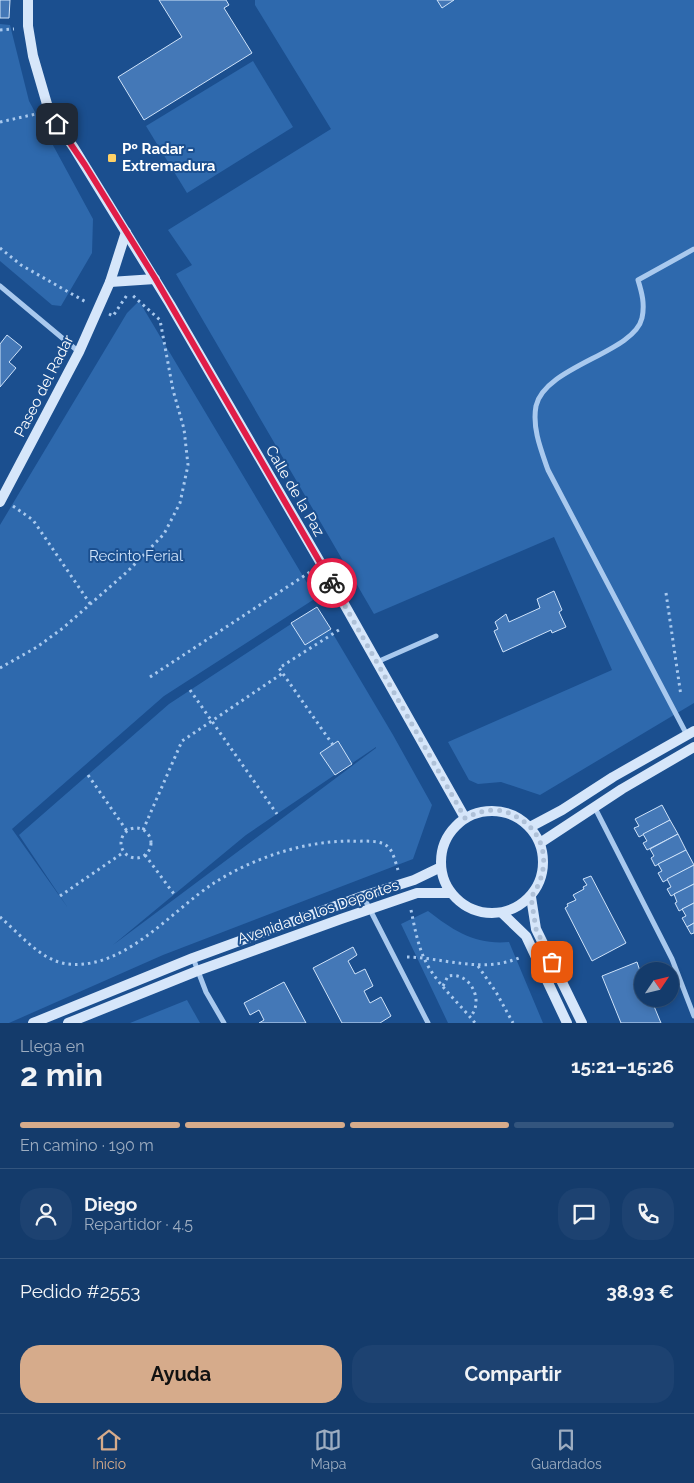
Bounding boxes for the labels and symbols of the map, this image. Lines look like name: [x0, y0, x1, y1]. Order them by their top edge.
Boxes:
pin: [36, 103, 78, 145]
place label: Pº Radar - Extremadura: [122, 140, 216, 175]
marker: Pº Radar - Extremadura: [106, 152, 118, 164]
street label: Paseo del Radar: [10, 331, 78, 440]
street label: Calle de la Paz: [262, 442, 328, 540]
park label: Recinto Ferial: [89, 547, 184, 565]
courier: [307, 558, 357, 608]
street label: Avenida de los Deportes: [235, 876, 401, 948]
pin: [531, 941, 573, 983]
north arrow: [634, 962, 679, 1008]

